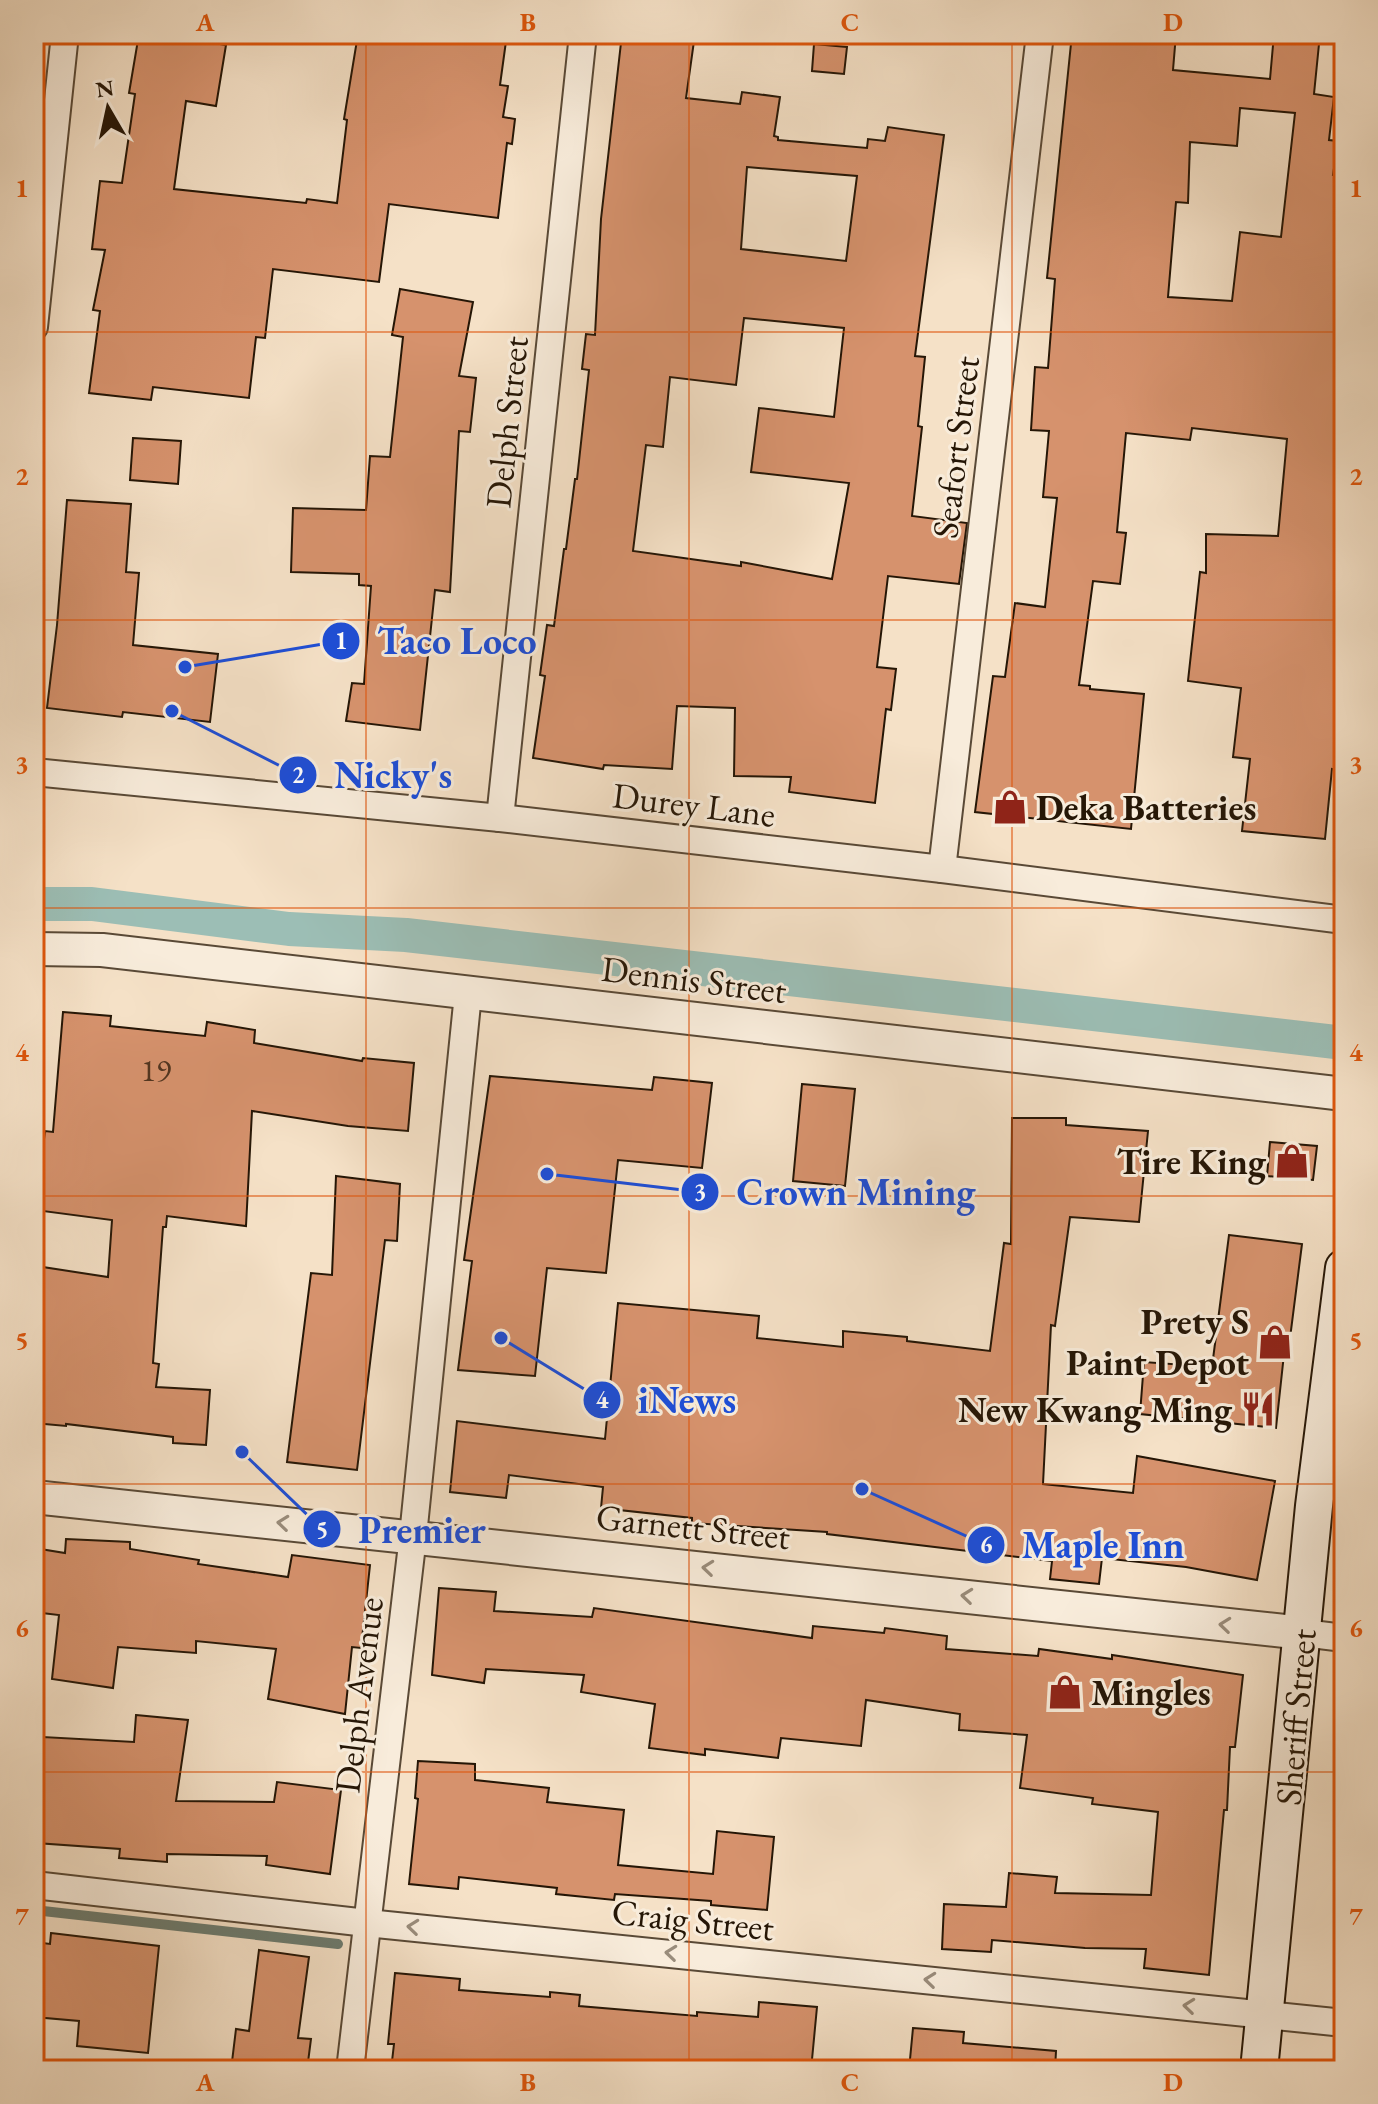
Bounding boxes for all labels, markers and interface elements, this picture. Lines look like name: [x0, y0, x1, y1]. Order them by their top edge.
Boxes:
text: A: [195, 5, 215, 39]
text: B: [520, 5, 536, 39]
text: C: [841, 5, 859, 39]
text: D: [1163, 5, 1183, 39]
north arrow: [68, 68, 148, 148]
text: N: [94, 73, 116, 104]
text: 1: [15, 171, 29, 205]
text: 1: [1349, 171, 1363, 205]
street label: Delph Street: [474, 333, 539, 510]
street label: Seafort Street: [921, 353, 990, 541]
text: 2: [15, 459, 29, 493]
text: 2: [1349, 459, 1363, 493]
callout: Taco Loco: [321, 610, 552, 672]
text: Taco Loco: [377, 616, 537, 665]
text: 1: [335, 625, 347, 656]
callout: Nicky's: [278, 744, 468, 806]
text: 3: [15, 747, 29, 781]
text: 3: [1349, 747, 1363, 781]
text: Nicky's: [334, 750, 452, 799]
text: 2: [292, 759, 305, 790]
street label: Durey Lane: [610, 771, 778, 838]
place label: Deka Batteries: [1036, 784, 1256, 831]
shop icon: Deka Batteries: [991, 788, 1029, 826]
street label: Dennis Street: [599, 945, 790, 1014]
text: 4: [15, 1035, 29, 1069]
text: 4: [1349, 1035, 1363, 1069]
house number: 19: [141, 1049, 171, 1091]
place label: Tire King: [1117, 1138, 1267, 1185]
shop icon: Tire King: [1273, 1142, 1311, 1180]
callout: Crown Mining: [680, 1161, 991, 1223]
text: Crown Mining: [736, 1167, 977, 1216]
text: 3: [694, 1176, 706, 1207]
place label: Prety S Paint Depot: [1066, 1298, 1249, 1386]
text: 5: [15, 1323, 29, 1357]
shop icon: Prety S Paint Depot: [1256, 1323, 1294, 1361]
text: 5: [1349, 1323, 1363, 1357]
callout: iNews: [582, 1369, 753, 1431]
text: iNews: [638, 1375, 736, 1424]
text: 4: [596, 1384, 609, 1415]
place label: New Kwang Ming: [958, 1386, 1233, 1433]
restaurant icon: New Kwang Ming: [1239, 1390, 1277, 1428]
street label: Garnett Street: [594, 1493, 793, 1560]
callout: Premier: [302, 1498, 502, 1560]
text: Premier: [358, 1505, 486, 1554]
one-way arrow: [276, 1514, 289, 1531]
text: 5: [316, 1514, 328, 1545]
callout: Maple Inn: [966, 1514, 1201, 1576]
text: Maple Inn: [1021, 1520, 1185, 1569]
text: 6: [980, 1529, 993, 1560]
one-way arrow: [702, 1560, 715, 1577]
one-way arrow: [960, 1588, 973, 1605]
street label: Delph Avenue: [323, 1594, 394, 1796]
text: 6: [15, 1611, 29, 1645]
text: 6: [1349, 1611, 1363, 1645]
one-way arrow: [1218, 1616, 1231, 1633]
street label: Sheriff Street: [1264, 1626, 1327, 1807]
place label: Mingles: [1091, 1669, 1211, 1716]
shop icon: Mingles: [1046, 1673, 1084, 1711]
street label: Craig Street: [610, 1888, 777, 1951]
text: 7: [15, 1899, 29, 1933]
text: 7: [1349, 1899, 1363, 1933]
one-way arrow: [406, 1919, 419, 1936]
one-way arrow: [664, 1945, 677, 1962]
one-way arrow: [923, 1971, 936, 1988]
one-way arrow: [1182, 1997, 1195, 2014]
text: A: [195, 2065, 215, 2099]
text: B: [520, 2065, 536, 2099]
text: C: [841, 2065, 859, 2099]
text: D: [1163, 2065, 1183, 2099]

